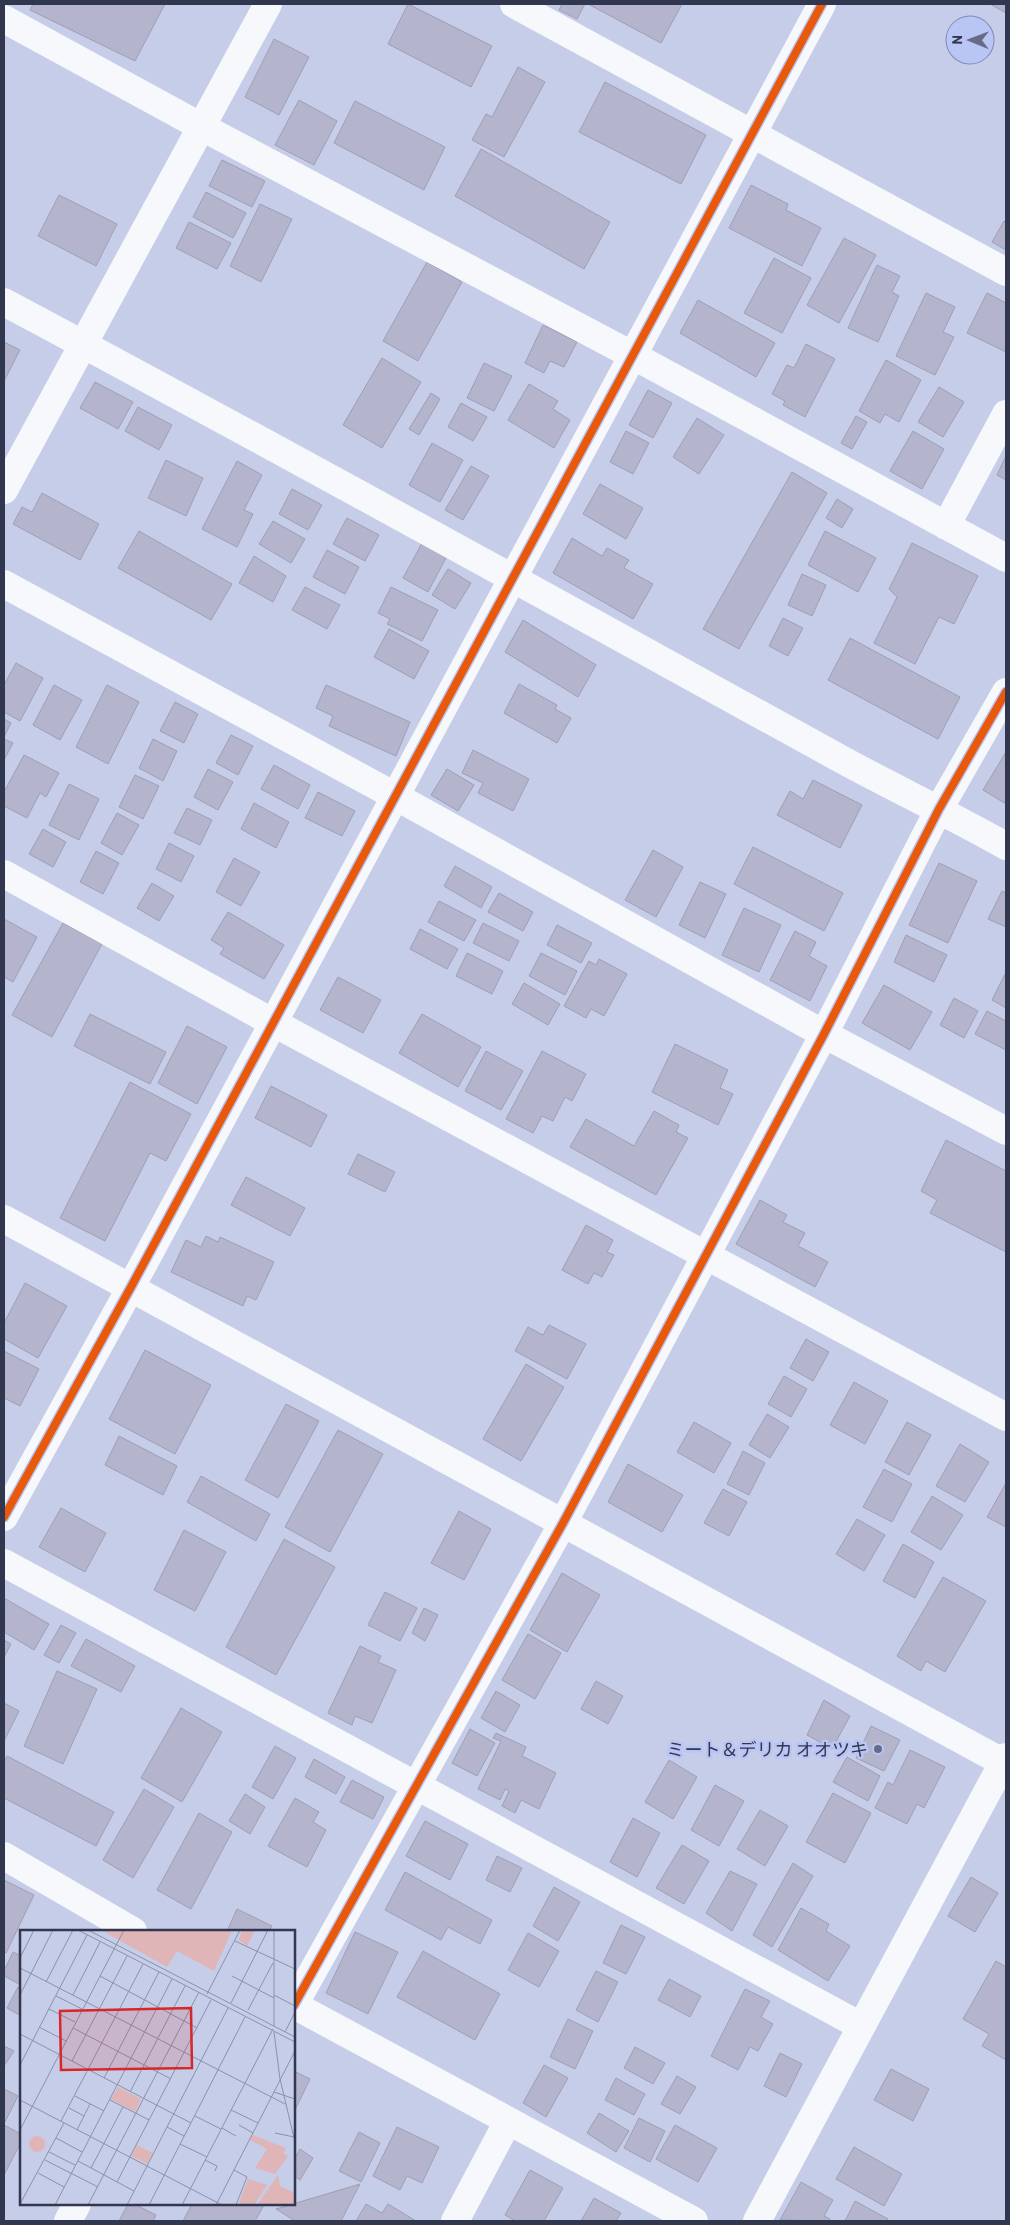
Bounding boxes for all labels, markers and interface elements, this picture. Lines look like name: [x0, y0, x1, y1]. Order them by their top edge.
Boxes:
north arrow: [945, 15, 995, 65]
text: N: [948, 35, 965, 45]
place label: ミート＆デリカ オオツキ: [666, 1738, 868, 1760]
marker: ミート＆デリカ オオツキ: [872, 1743, 884, 1755]
inset map: [20, 1930, 295, 2205]

